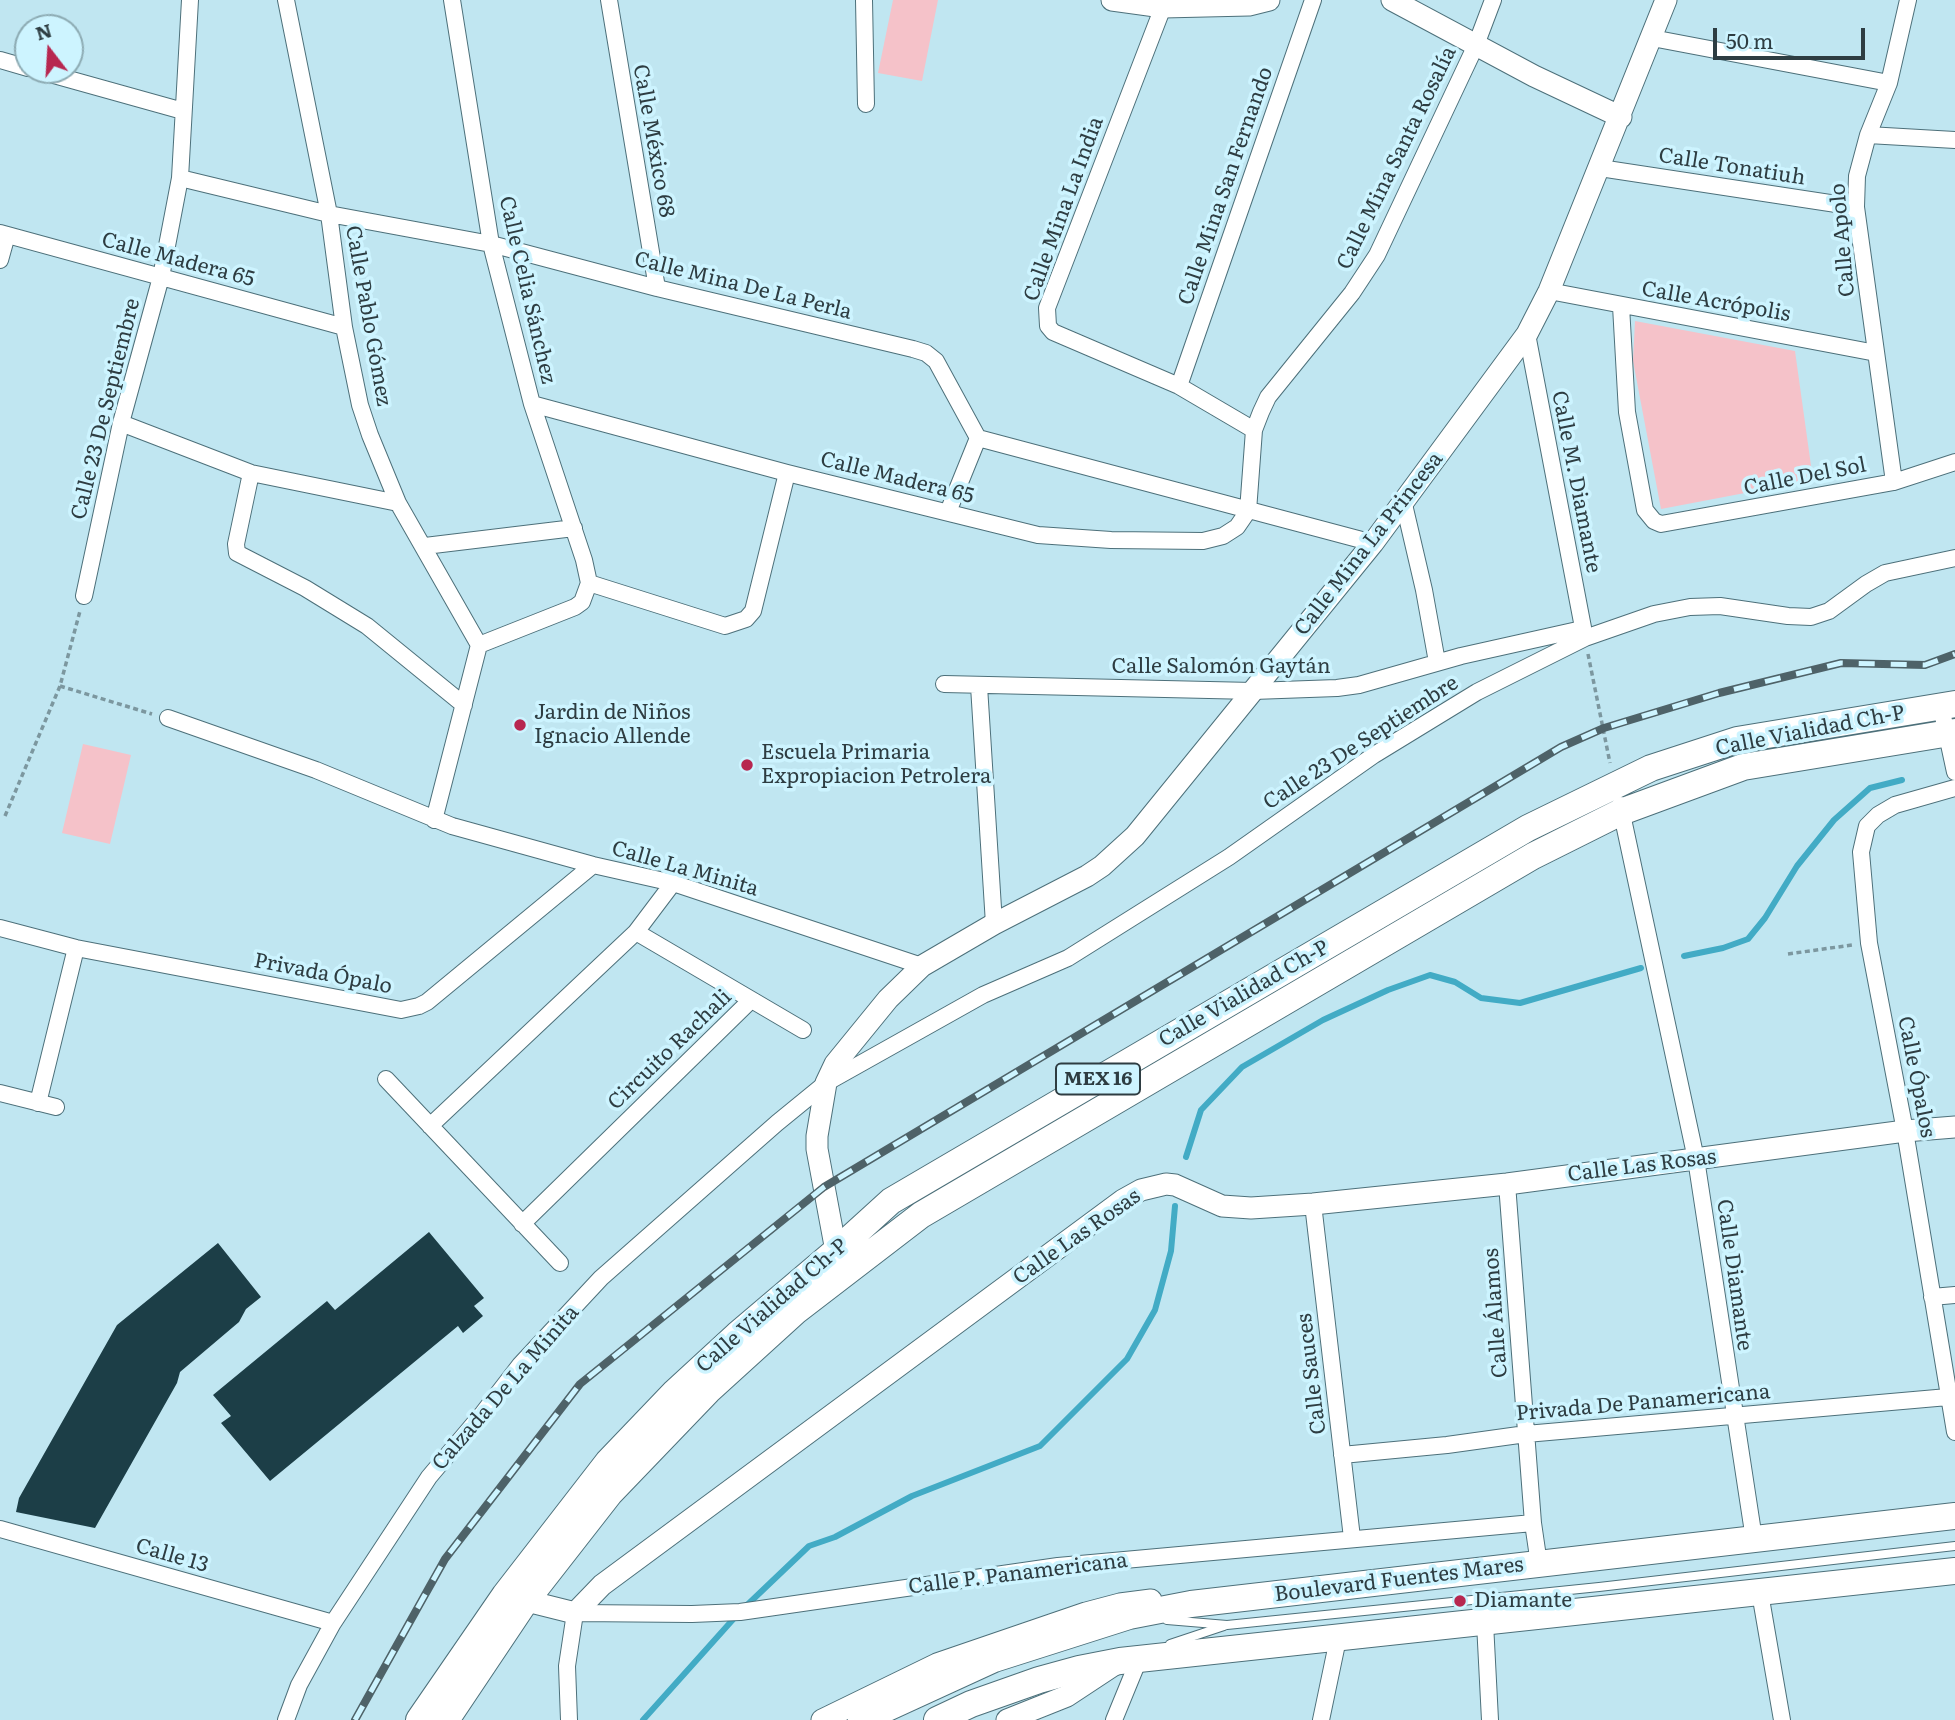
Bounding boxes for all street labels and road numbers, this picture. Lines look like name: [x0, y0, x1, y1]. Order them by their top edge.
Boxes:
street label: Calle Mina Santa Rosalía: [1332, 42, 1462, 274]
street label: Calle México 68: [627, 63, 679, 219]
street label: Calle Mina San Fernando: [1173, 64, 1279, 308]
street label: Calle Mina La India: [1019, 113, 1109, 305]
street label: Calle Tonatiuh: [1657, 143, 1807, 191]
street label: Calle Apolo: [1825, 182, 1861, 298]
street label: Calle Celia Sánchez: [493, 194, 561, 386]
street label: Calle Pablo Gómez: [340, 224, 396, 408]
street label: Calle Madera 65: [99, 227, 257, 293]
street label: Calle Mina De La Perla: [632, 247, 854, 325]
street label: Calle Acrópolis: [1640, 276, 1792, 328]
street label: Calle 23 De Septiembre: [66, 296, 146, 522]
street label: Calle M. Diamante: [1546, 389, 1606, 575]
street label: Calle Madera 65: [818, 447, 976, 509]
street label: Calle Mina La Princesa: [1289, 447, 1449, 641]
street label: Calle Del Sol: [1742, 453, 1868, 501]
street label: Calle Salomón Gaytán: [1111, 654, 1331, 680]
street label: Calle 23 De Septiembre: [1259, 671, 1463, 815]
street label: Calle Vialidad Ch-P: [1713, 700, 1907, 762]
street label: Calle La Minita: [609, 836, 761, 902]
street label: Calle Vialidad Ch-P: [1155, 935, 1333, 1053]
street label: Privada Ópalo: [252, 948, 394, 1000]
street label: Circuito Rachali: [603, 985, 737, 1115]
street label: Calle Ópalos: [1892, 1014, 1940, 1140]
road number: MEX 16: [1056, 1064, 1140, 1094]
street label: Calle Las Rosas: [1566, 1144, 1718, 1188]
street label: Calle Las Rosas: [1008, 1184, 1146, 1290]
street label: Calle Diamante: [1711, 1198, 1757, 1352]
street label: Calle Vialidad Ch-P: [691, 1234, 853, 1378]
street label: Calle Álamos: [1479, 1247, 1513, 1379]
street label: Calzada De La Minita: [427, 1300, 585, 1476]
street label: Calle Sauces: [1292, 1312, 1332, 1436]
street label: Privada De Panamericana: [1515, 1379, 1771, 1427]
street label: Calle 13: [133, 1534, 211, 1578]
street label: Calle P. Panamericana: [907, 1548, 1129, 1600]
street label: Boulevard Fuentes Mares: [1273, 1552, 1525, 1608]

